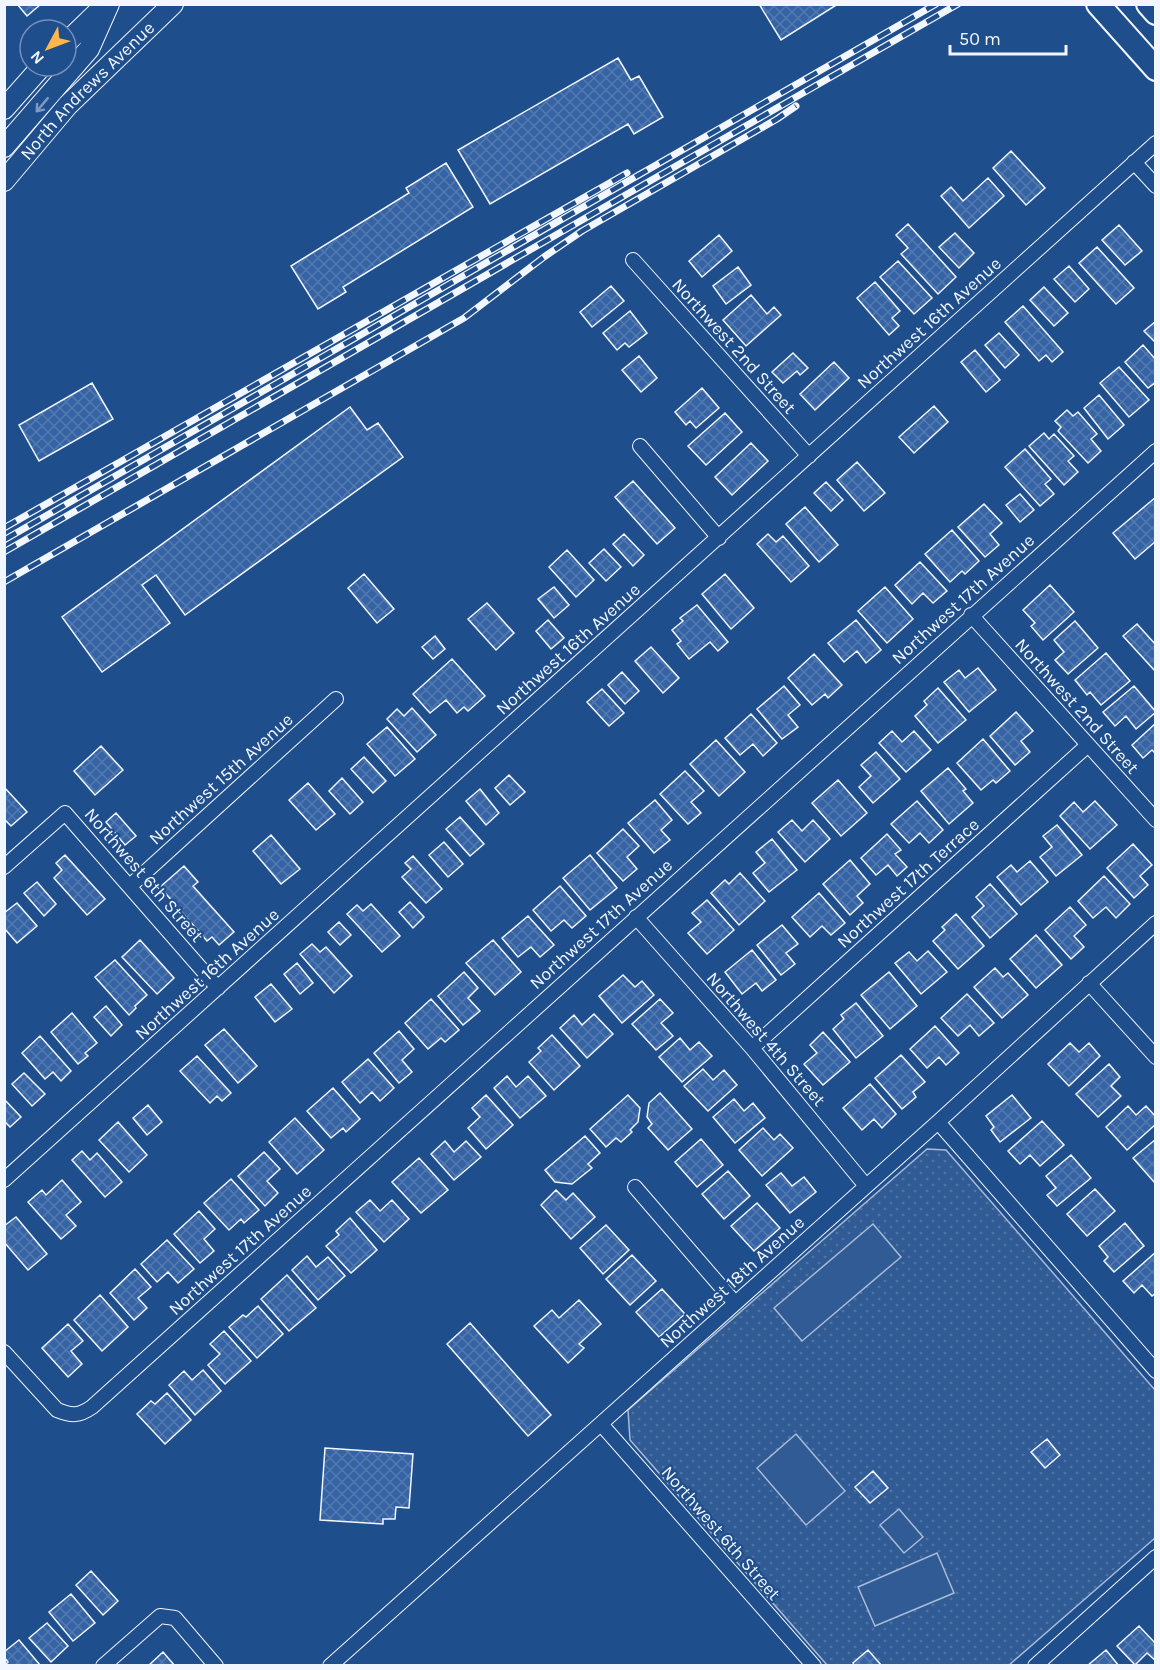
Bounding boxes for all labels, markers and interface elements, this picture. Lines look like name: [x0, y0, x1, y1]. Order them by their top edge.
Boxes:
street label: North Andrews Avenue: [16, 18, 160, 166]
north arrow: [18, 18, 78, 78]
scale bar: [950, 18, 1066, 56]
text: 50 m: [959, 28, 1001, 50]
one-way arrow: [35, 97, 49, 112]
street label: Northwest 16th Avenue: [852, 252, 1006, 394]
street label: Northwest 2nd Street: [667, 274, 801, 418]
street label: Northwest 17th Avenue: [887, 529, 1039, 669]
street label: Northwest 16th Avenue: [491, 578, 645, 720]
street label: Northwest 2nd Street: [1010, 634, 1144, 778]
street label: Northwest 15th Avenue: [144, 708, 298, 850]
street label: Northwest 6th Street: [80, 803, 208, 947]
street label: Northwest 17th Terrace: [832, 813, 984, 953]
street label: Northwest 17th Avenue: [525, 854, 677, 994]
street label: Northwest 16th Avenue: [130, 903, 284, 1045]
street label: Northwest 4th Street: [702, 967, 830, 1111]
street label: Northwest 17th Avenue: [164, 1180, 316, 1320]
street label: Northwest 18th Avenue: [655, 1211, 809, 1353]
street label: Northwest 6th Street: [657, 1461, 785, 1605]

